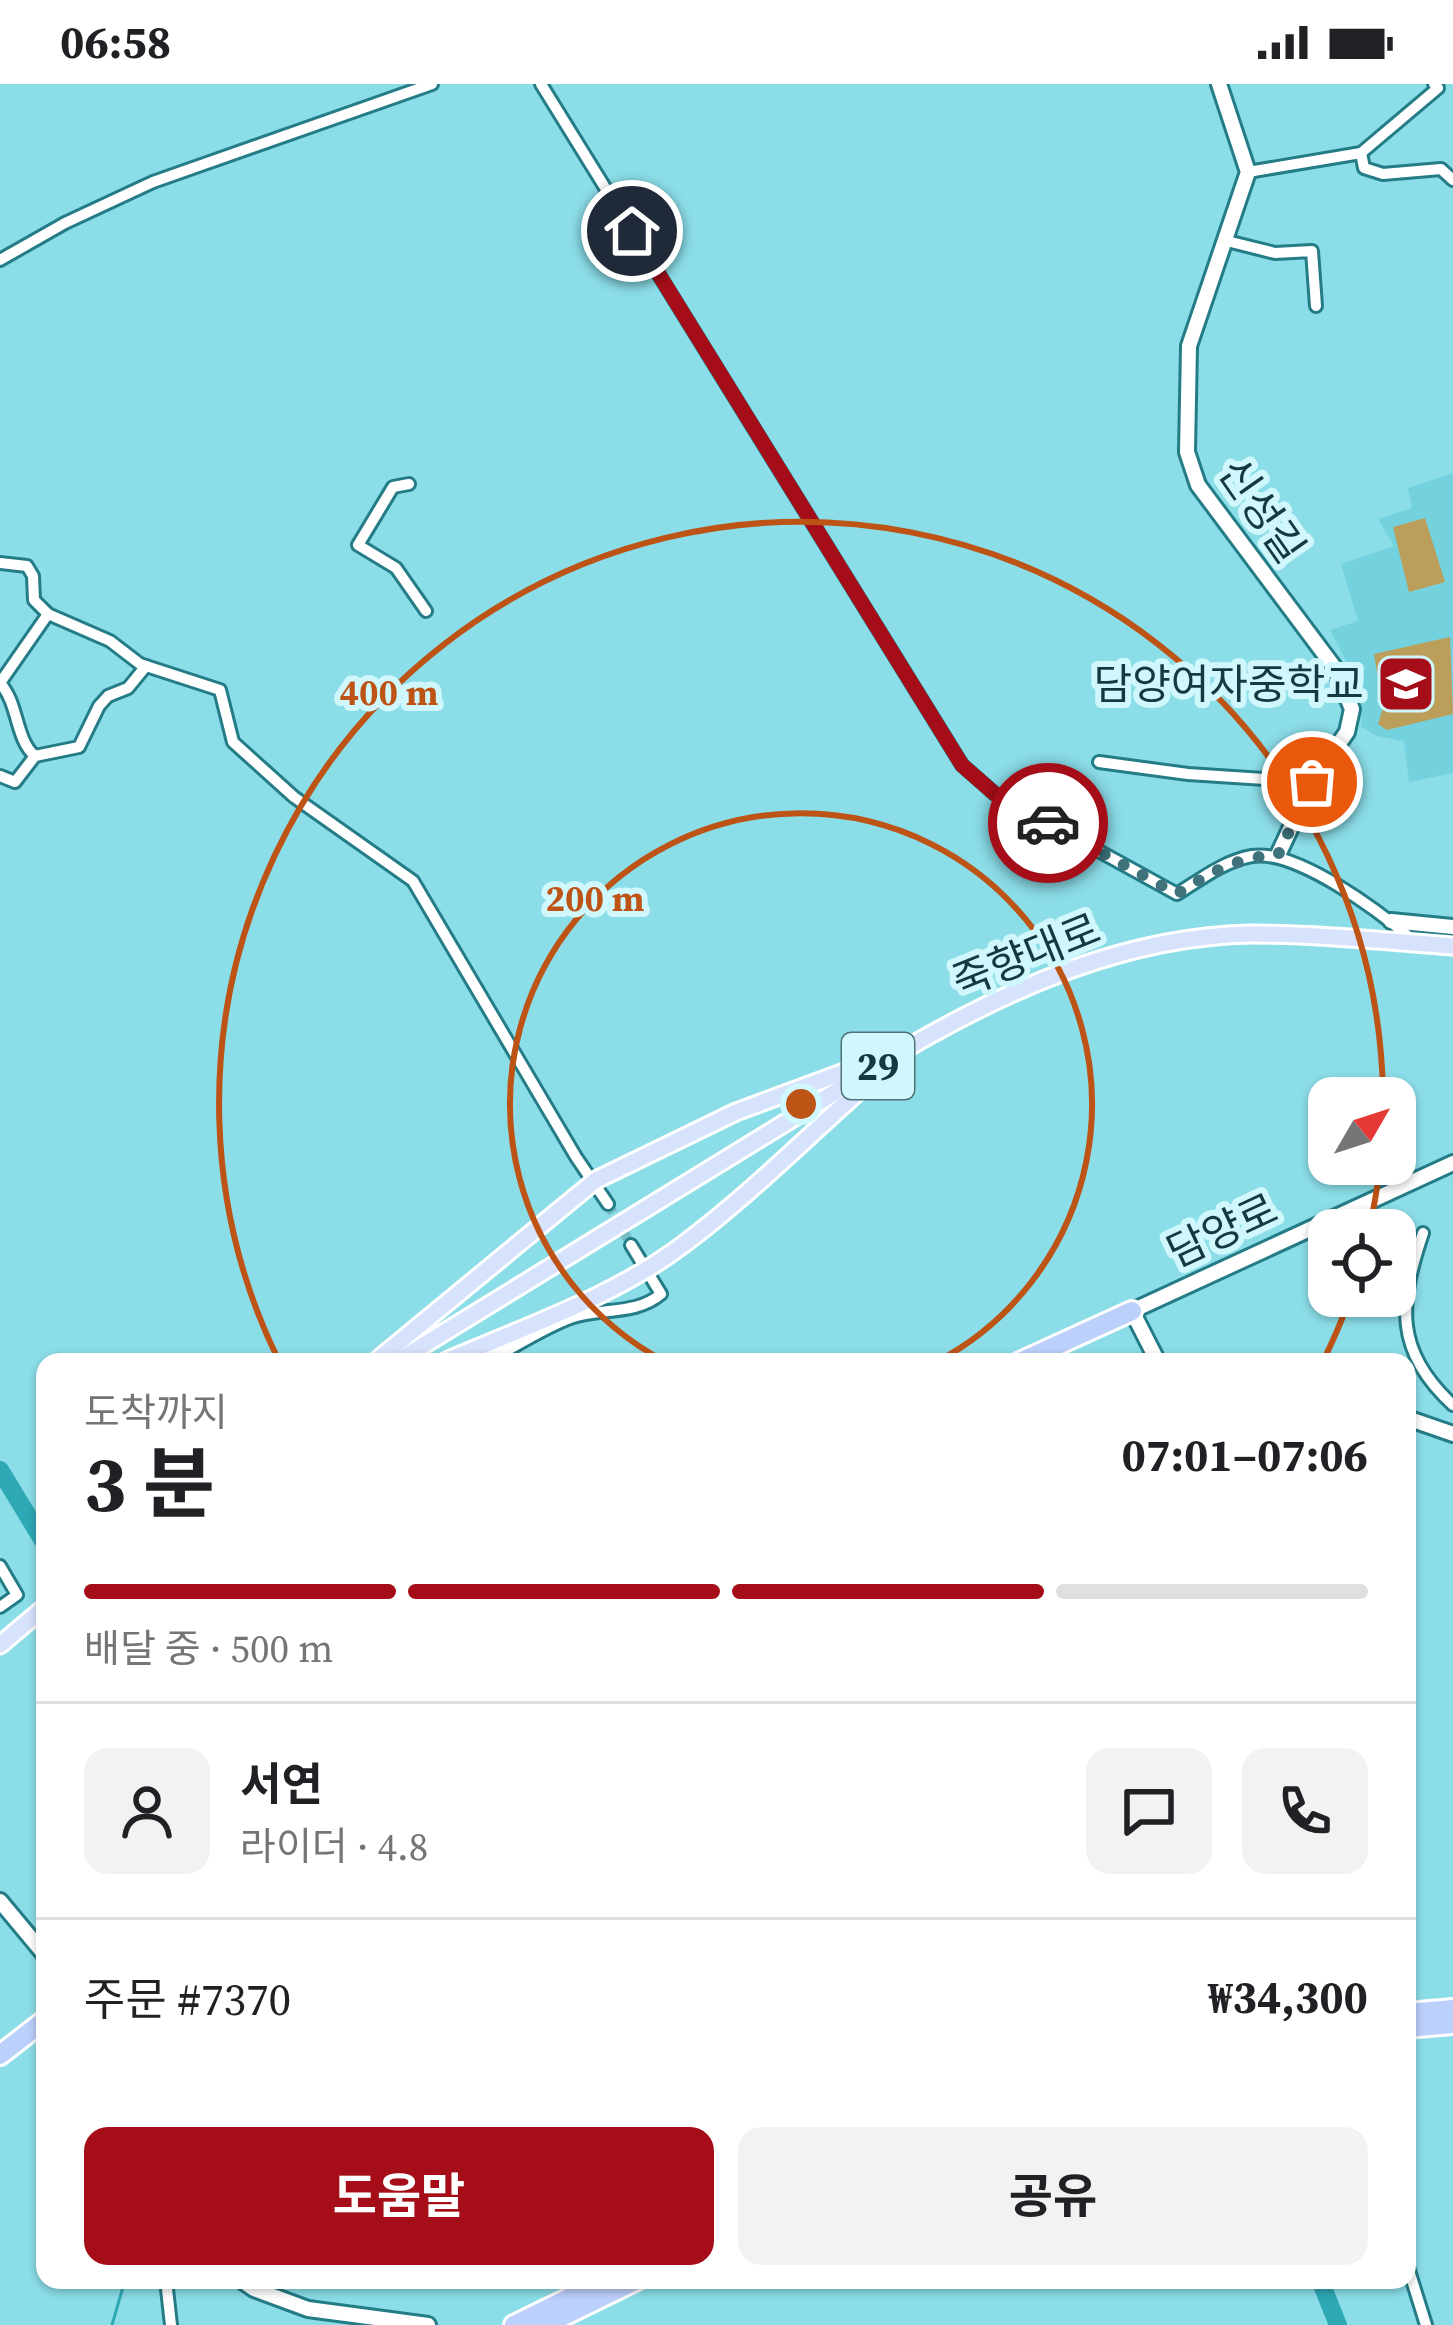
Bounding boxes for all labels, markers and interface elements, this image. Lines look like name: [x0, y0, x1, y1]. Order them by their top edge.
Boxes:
text: 06:58: [60, 11, 171, 73]
pin: [581, 180, 683, 282]
icon: home: [599, 198, 665, 264]
street label: 신성길: [1205, 446, 1319, 574]
school or university icon: 담양여자중학교: [1375, 653, 1437, 715]
place label: 담양여자중학교: [1094, 655, 1364, 713]
text: 400 m: [340, 668, 438, 717]
pin: [1261, 731, 1363, 833]
icon: bag: [1279, 749, 1345, 815]
courier: [988, 763, 1108, 883]
icon: car: [1015, 790, 1081, 856]
text: 200 m: [546, 874, 644, 923]
street label: 죽향대로: [943, 899, 1109, 1011]
road number: 29: [842, 1033, 914, 1099]
north arrow: [1308, 1077, 1416, 1185]
map controls: [1308, 1077, 1416, 1317]
centre of rings: [780, 1083, 822, 1125]
street label: 담양로: [1157, 1179, 1287, 1281]
button: locate: [1308, 1209, 1416, 1317]
text: 도착까지: [84, 1386, 228, 1439]
text: 07:01–07:06: [1122, 1424, 1368, 1486]
text: 3 분: [84, 1430, 215, 1537]
text: 배달 중 · 500 m: [84, 1622, 333, 1675]
button: person: [84, 1748, 210, 1874]
button: chat: [1086, 1748, 1212, 1874]
button: phone: [1242, 1748, 1368, 1874]
text: 서연: [240, 1753, 323, 1815]
text: 라이더 · 4.8: [240, 1820, 428, 1873]
text: ₩34,300: [1208, 1966, 1368, 2028]
text: 주문 #7370: [84, 1968, 291, 2030]
button: 도움말: [84, 2127, 714, 2265]
button: 공유: [738, 2127, 1368, 2265]

